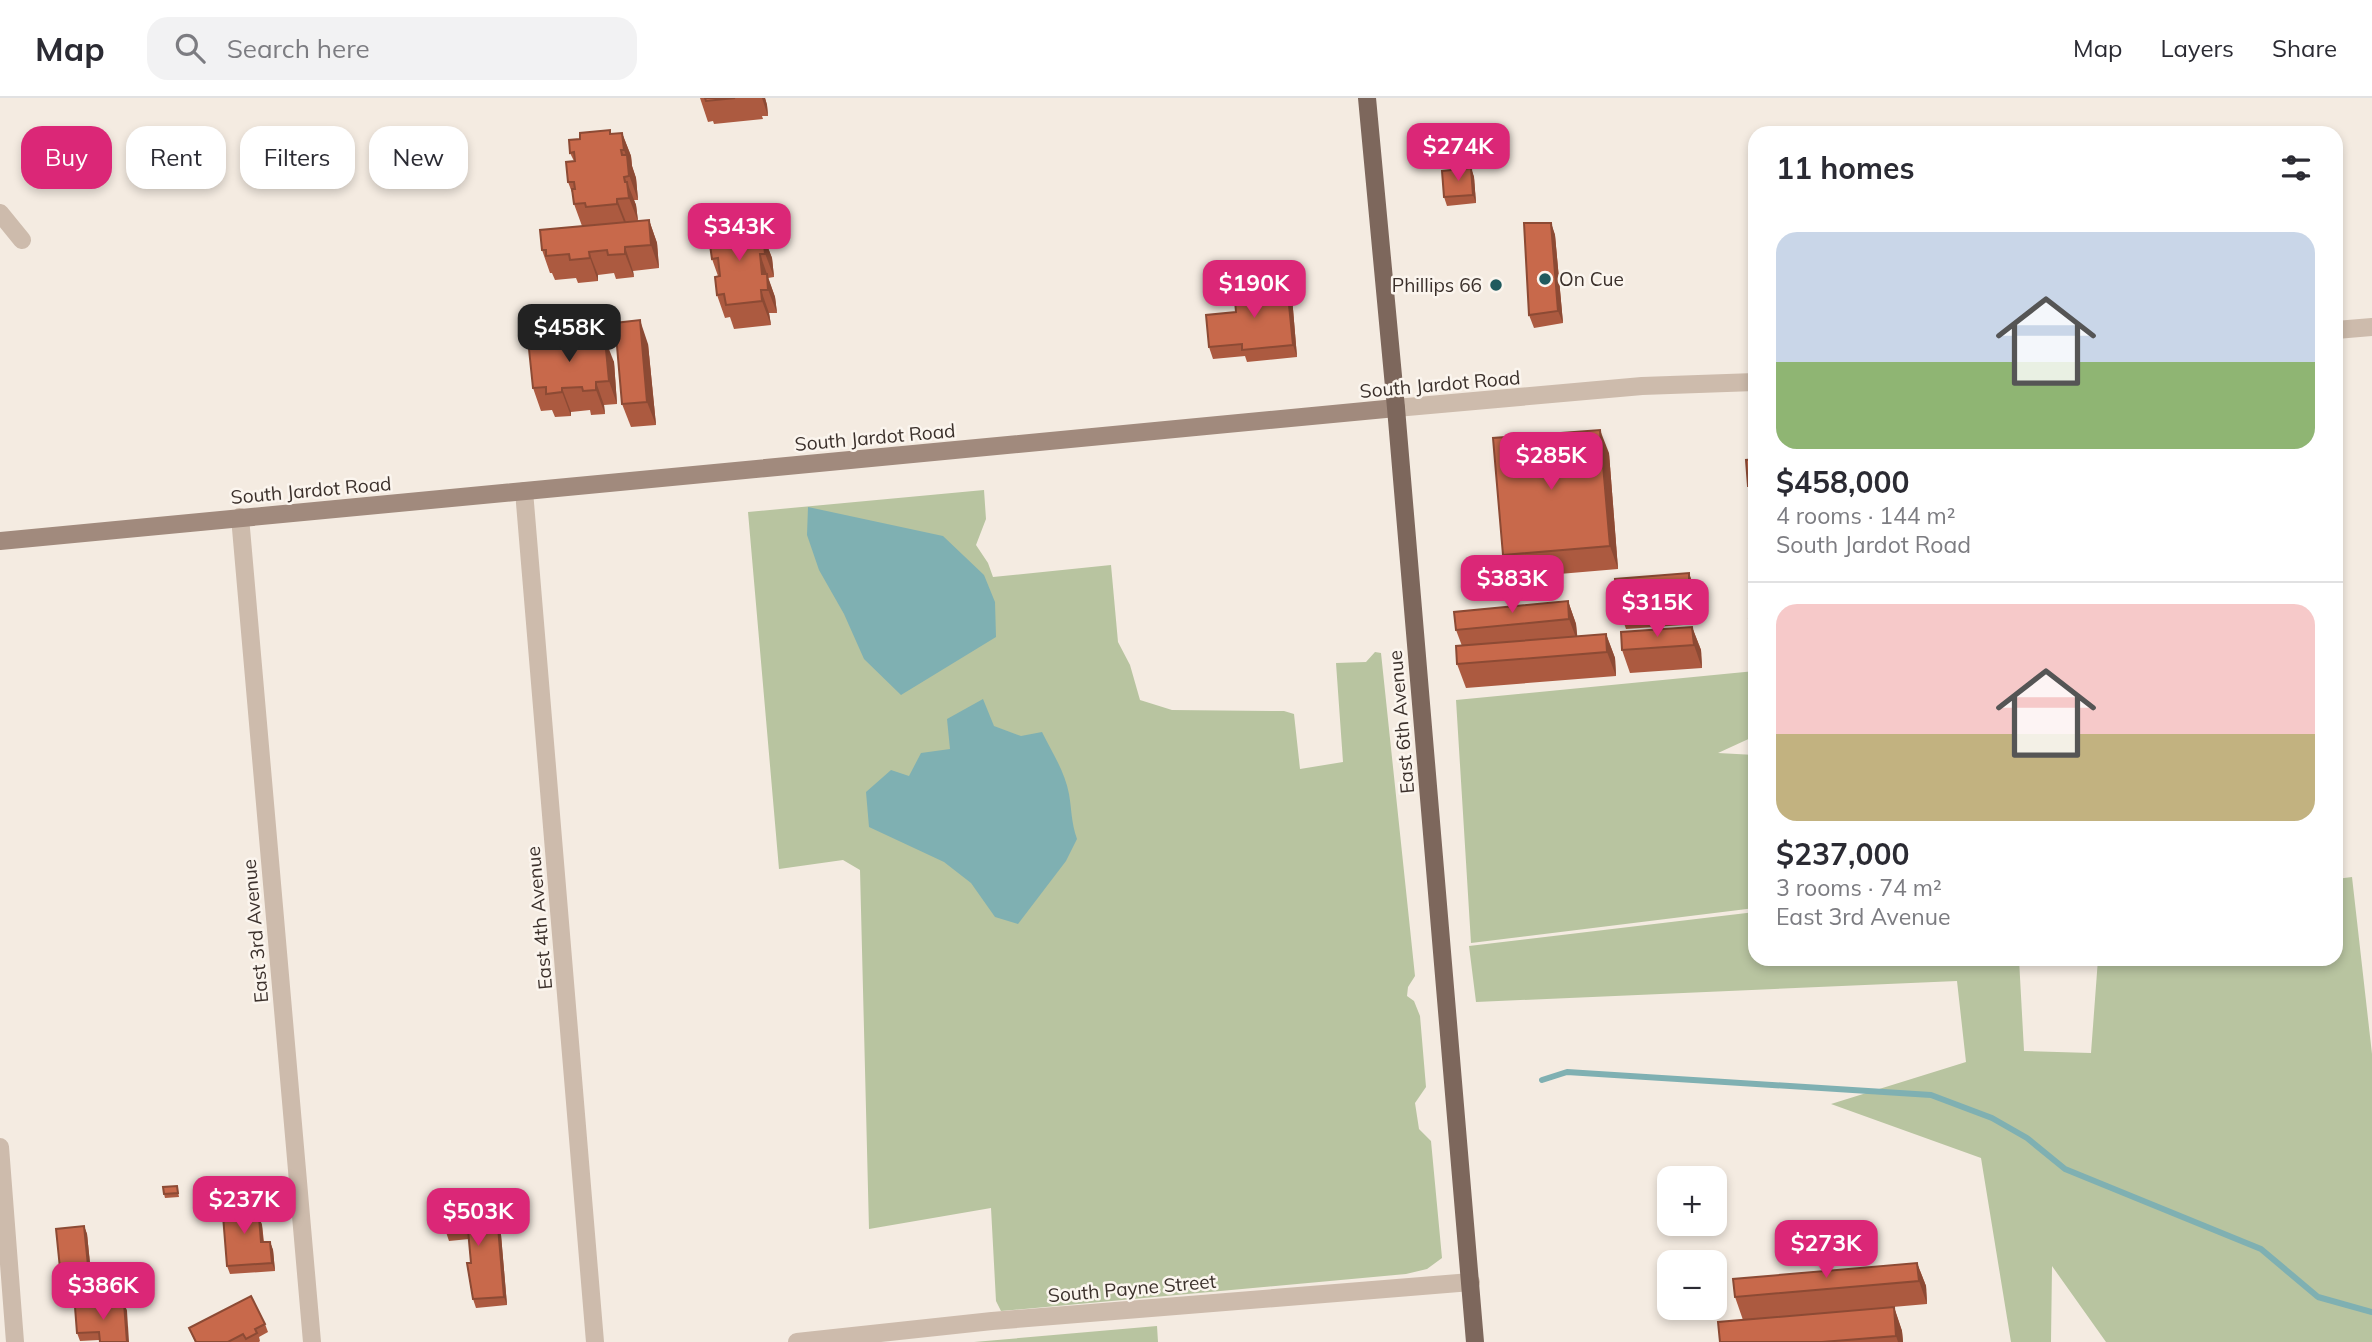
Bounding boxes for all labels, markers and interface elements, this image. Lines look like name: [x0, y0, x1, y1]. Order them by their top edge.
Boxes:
search box: [147, 17, 637, 80]
text: Map: [35, 28, 105, 69]
icon: search: [171, 29, 209, 67]
text: Search here: [227, 32, 370, 65]
text: Map: [2073, 33, 2122, 63]
text: Layers: [2160, 33, 2234, 63]
text: Share: [2272, 33, 2337, 63]
pin: $274K: [1409, 123, 1507, 183]
chip: Buy: [21, 126, 112, 189]
chip: Rent: [126, 126, 226, 189]
chip: Filters: [240, 126, 355, 189]
chip: New: [369, 126, 468, 189]
text: $274K: [1423, 131, 1493, 160]
text: 11 homes: [1776, 149, 1915, 187]
icon: filters: [2277, 149, 2315, 187]
pin: $343K: [690, 204, 788, 263]
text: $343K: [704, 211, 774, 240]
pin: $190K: [1205, 260, 1303, 320]
place label: On Cue: [1559, 267, 1624, 291]
text: $190K: [1219, 268, 1289, 297]
marker: On Cue: [1537, 271, 1553, 287]
place label: Phillips 66: [1392, 273, 1482, 297]
marker: Phillips 66: [1488, 277, 1504, 293]
icon: home: [1983, 278, 2109, 404]
pin: $458K: [520, 304, 618, 364]
text: $458K: [534, 312, 604, 341]
street label: South Jardot Road: [1359, 365, 1521, 403]
street label: South Jardot Road: [794, 418, 956, 456]
pin: $285K: [1502, 432, 1600, 492]
text: $285K: [1516, 440, 1586, 469]
text: $458,000: [1776, 463, 1909, 501]
street label: South Jardot Road: [230, 471, 392, 509]
text: 4 rooms · 144 m²: [1776, 501, 1956, 530]
text: South Jardot Road: [1776, 530, 1971, 559]
pin: $383K: [1463, 556, 1561, 615]
text: $383K: [1477, 563, 1547, 592]
pin: $315K: [1608, 580, 1706, 639]
text: $315K: [1622, 587, 1692, 616]
street label: East 6th Avenue: [1383, 649, 1419, 795]
icon: home: [1983, 650, 2109, 776]
text: $237,000: [1776, 835, 1909, 873]
street label: East 4th Avenue: [521, 845, 557, 991]
street label: East 3rd Avenue: [237, 858, 273, 1004]
text: 3 rooms · 74 m²: [1776, 873, 1942, 902]
text: East 3rd Avenue: [1776, 902, 1950, 931]
map controls: [1657, 1166, 1727, 1320]
button: +: [1657, 1166, 1727, 1236]
pin: $237K: [195, 1176, 293, 1236]
text: $237K: [209, 1184, 279, 1213]
pin: $503K: [429, 1188, 527, 1248]
text: $503K: [443, 1196, 513, 1225]
pin: $273K: [1777, 1220, 1875, 1280]
text: $273K: [1791, 1228, 1861, 1257]
button: −: [1657, 1250, 1727, 1320]
pin: $386K: [54, 1262, 152, 1322]
street label: South Payne Street: [1047, 1269, 1217, 1307]
text: $386K: [68, 1270, 138, 1299]

